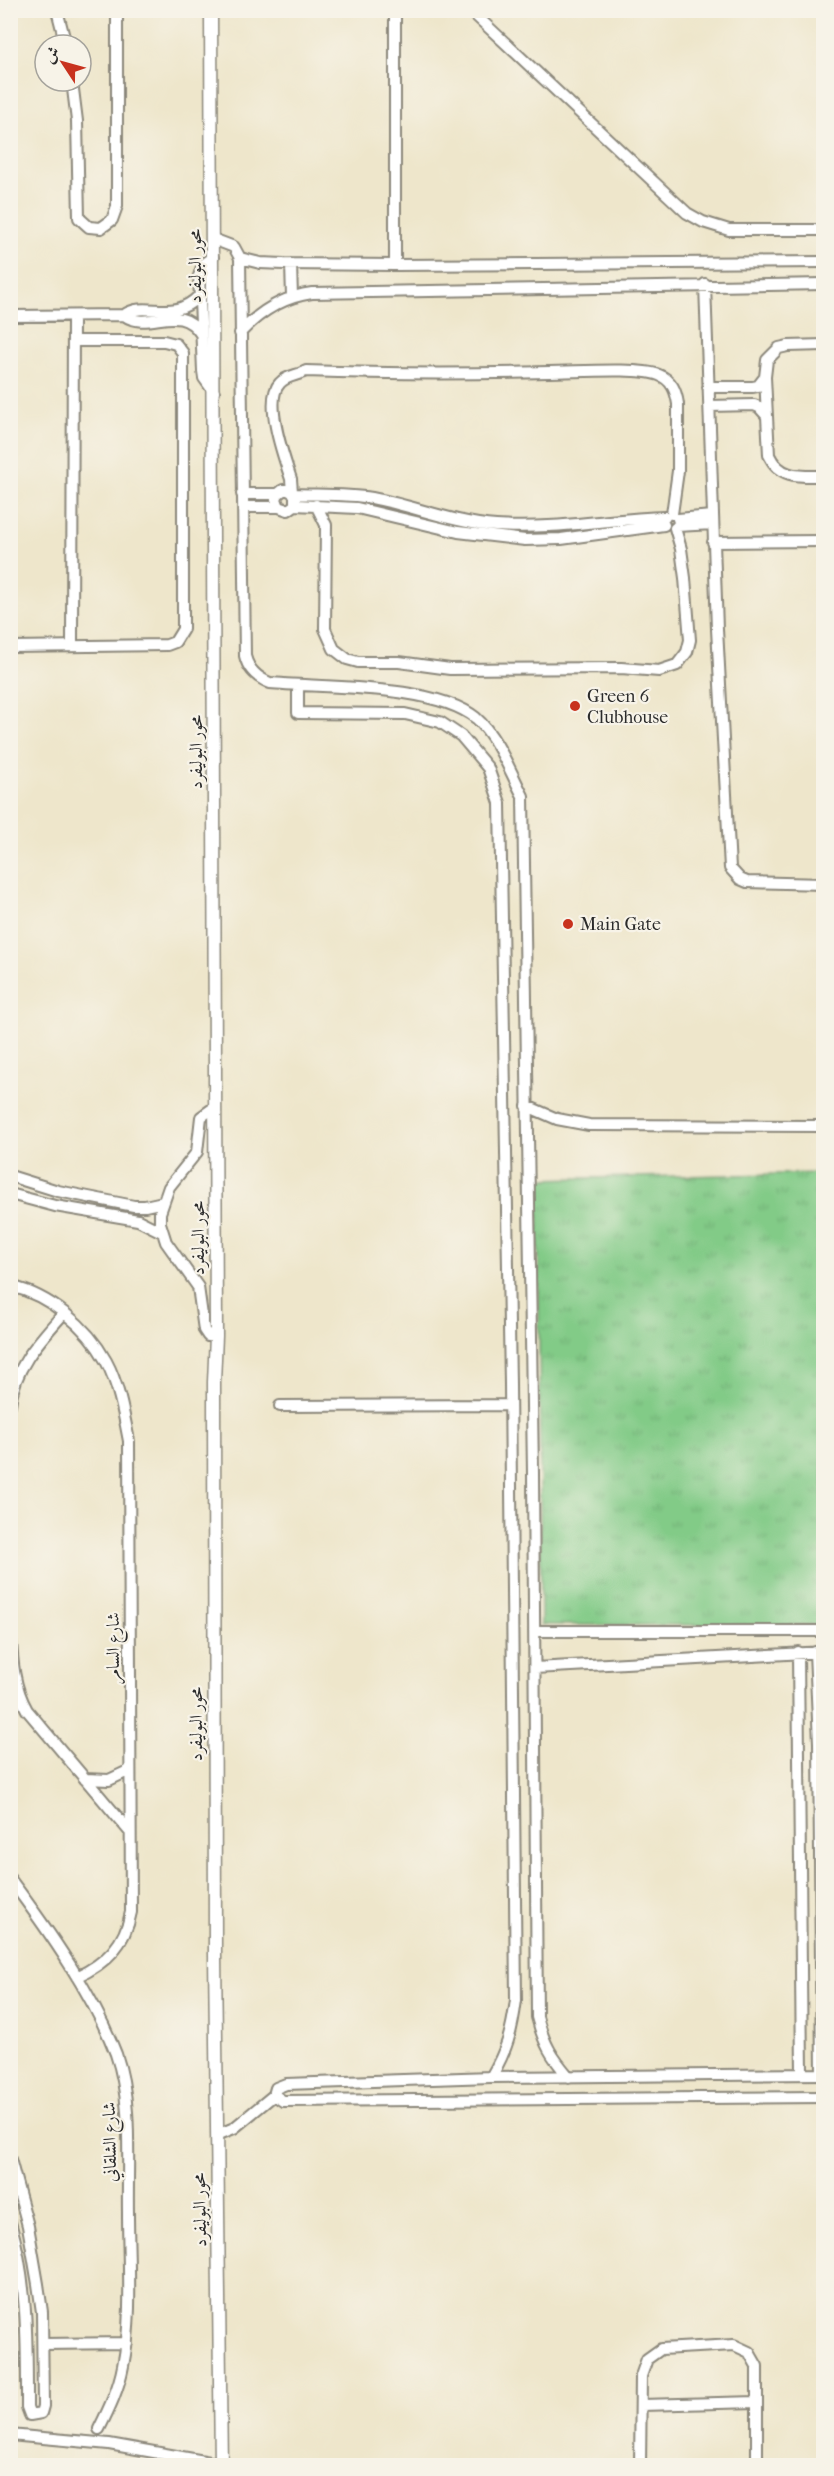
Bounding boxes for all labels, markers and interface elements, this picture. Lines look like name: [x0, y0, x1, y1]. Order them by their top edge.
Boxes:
north arrow: [33, 33, 93, 93]
text: ش: [39, 42, 64, 66]
street label: محور البوليفرد: [185, 229, 207, 303]
place label: Green 6 Clubhouse: [587, 686, 668, 728]
marker: Green 6 Clubhouse: [568, 699, 582, 713]
street label: محور البوليفرد: [186, 715, 208, 789]
place label: Main Gate: [580, 914, 661, 935]
marker: Main Gate: [561, 917, 575, 931]
street label: محور البوليفرد: [188, 1201, 210, 1275]
street label: شارع السامر: [103, 1612, 128, 1684]
street label: محور البوليفرد: [186, 1687, 208, 1761]
street label: شارع الشلقاني: [99, 2102, 125, 2182]
street label: محور البوليفرد: [189, 2172, 212, 2247]

